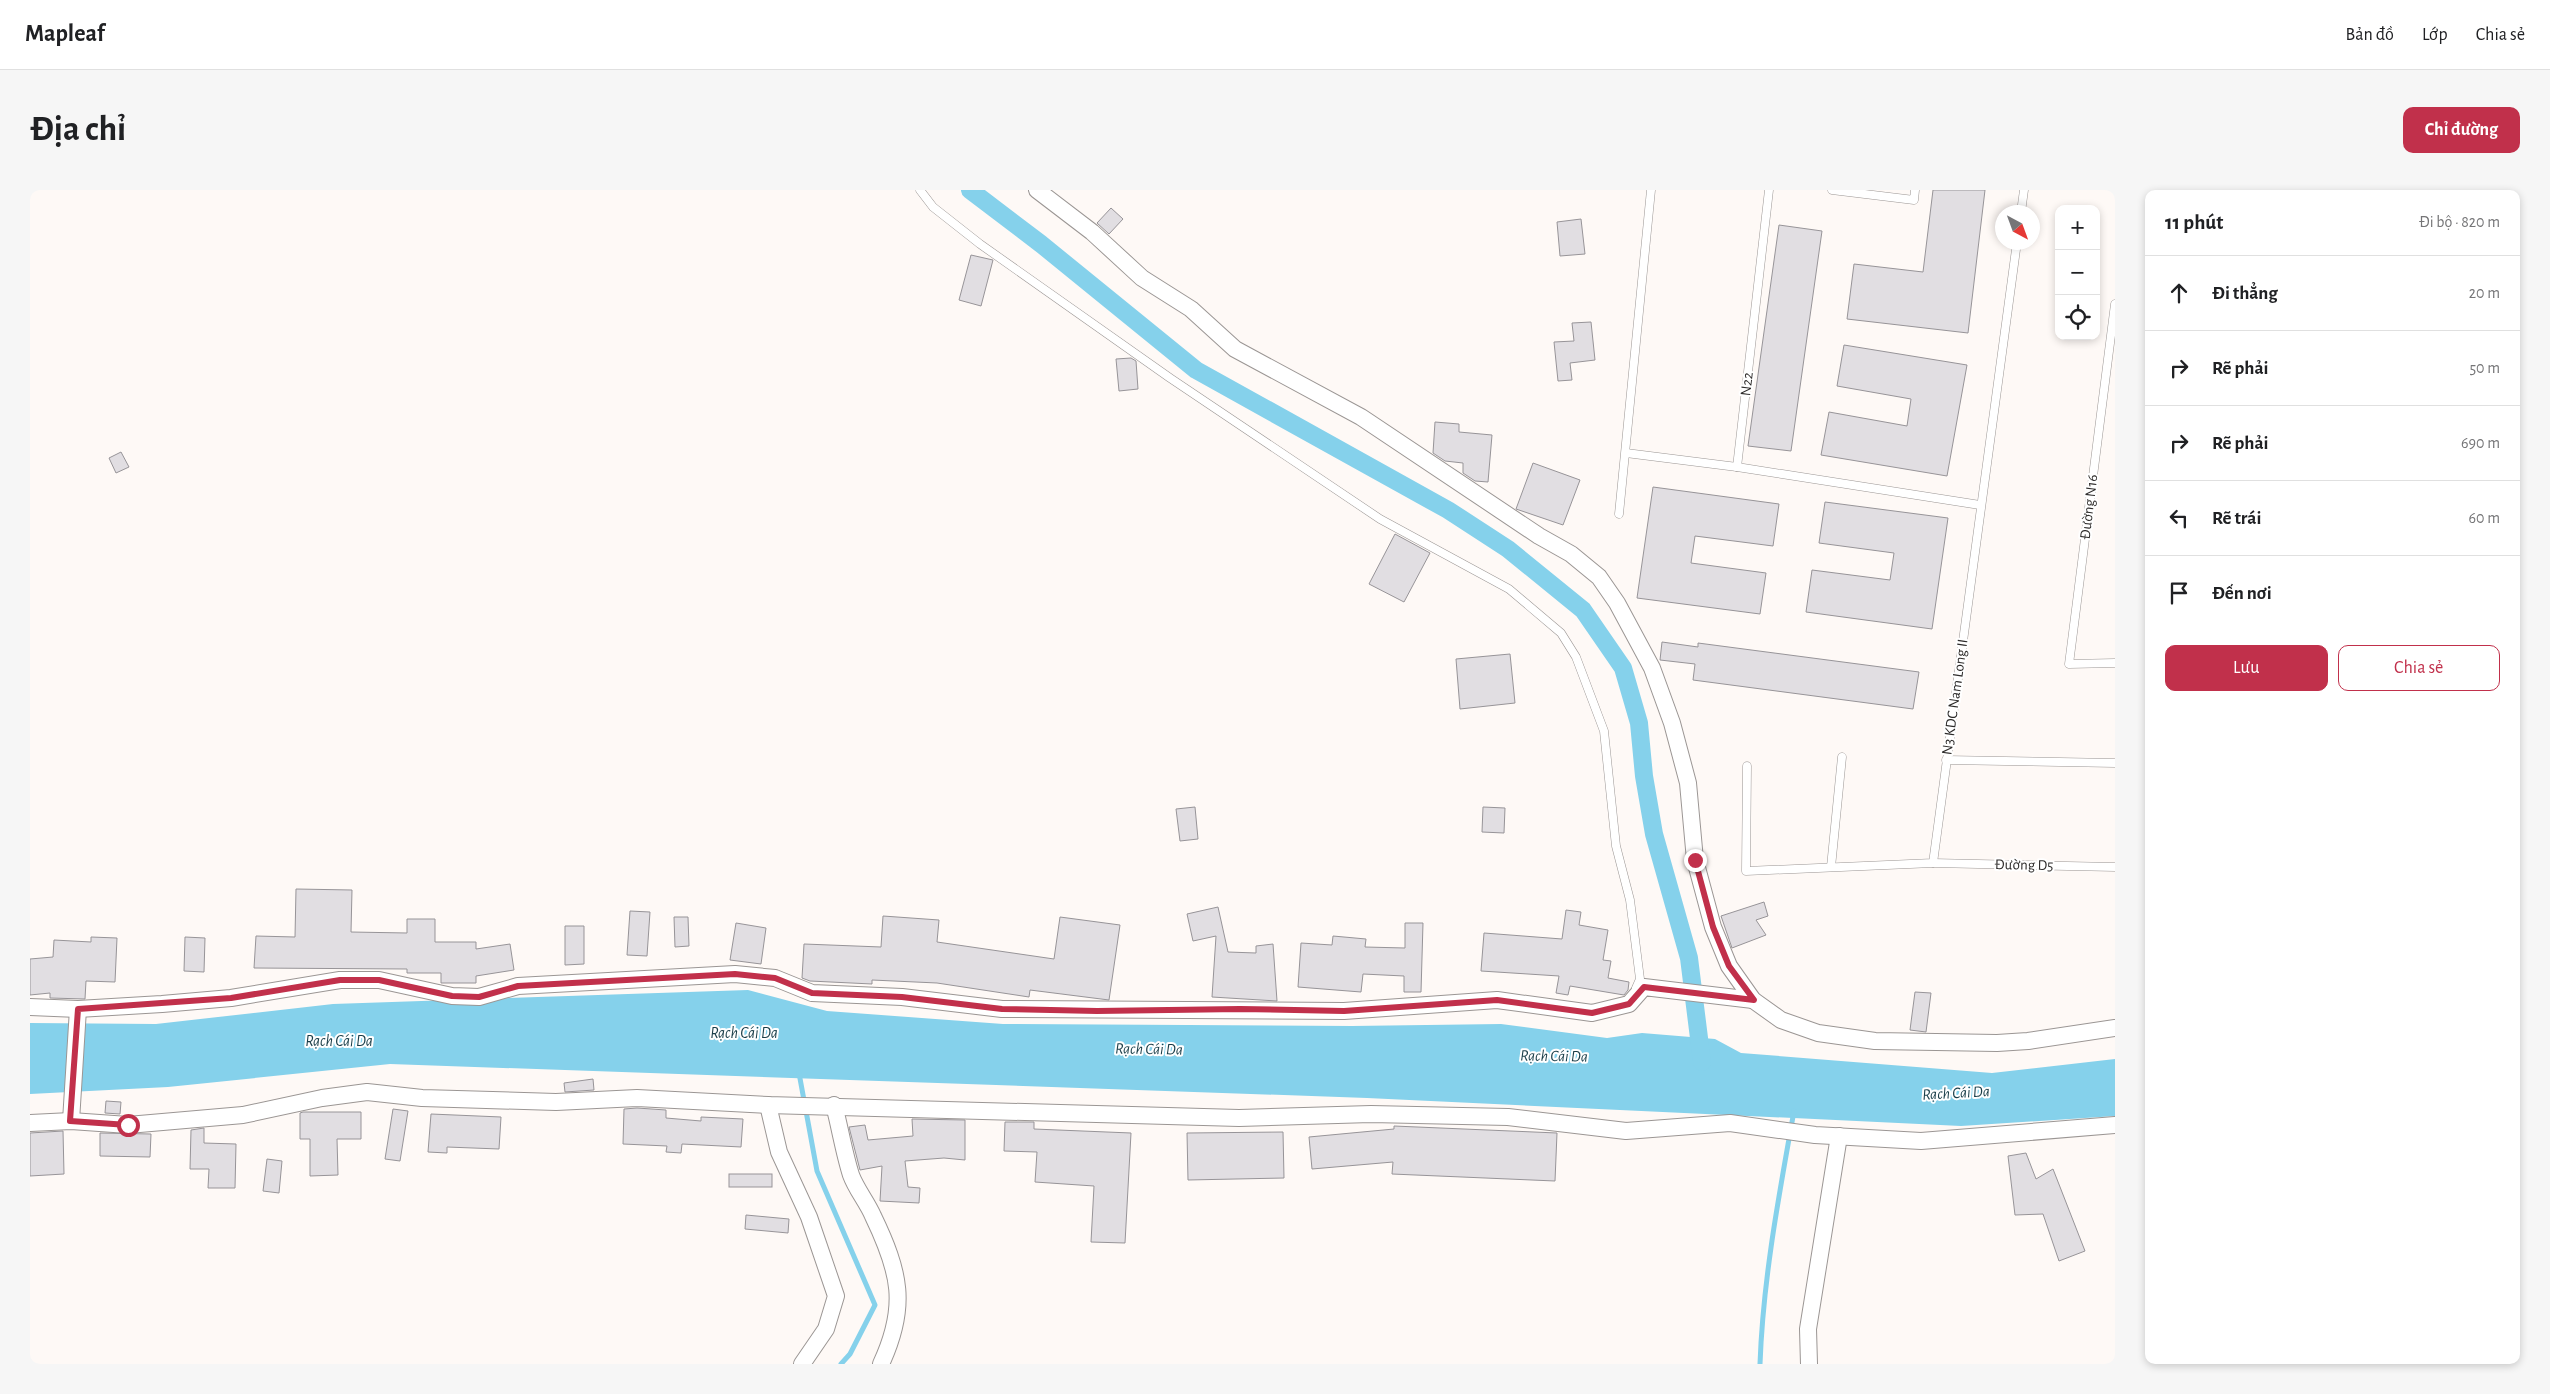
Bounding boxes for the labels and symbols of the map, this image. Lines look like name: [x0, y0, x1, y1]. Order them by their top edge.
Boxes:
north arrow: [1995, 205, 2040, 250]
street label: N22: [1738, 371, 1756, 397]
street label: Đường N16: [2078, 474, 2100, 540]
street label: N3 KDC Nam Long II: [1939, 638, 1971, 756]
route end: [1684, 849, 1707, 872]
street label: Đường D5: [1994, 857, 2054, 873]
water label: Rạch Cái Da: [710, 1025, 778, 1041]
water label: Rạch Cái Da: [305, 1033, 373, 1049]
water label: Rạch Cái Da: [1115, 1040, 1183, 1058]
water label: Rạch Cái Da: [1520, 1047, 1588, 1065]
water label: Rạch Cái Da: [1922, 1083, 1990, 1103]
route start: [117, 1114, 140, 1137]

